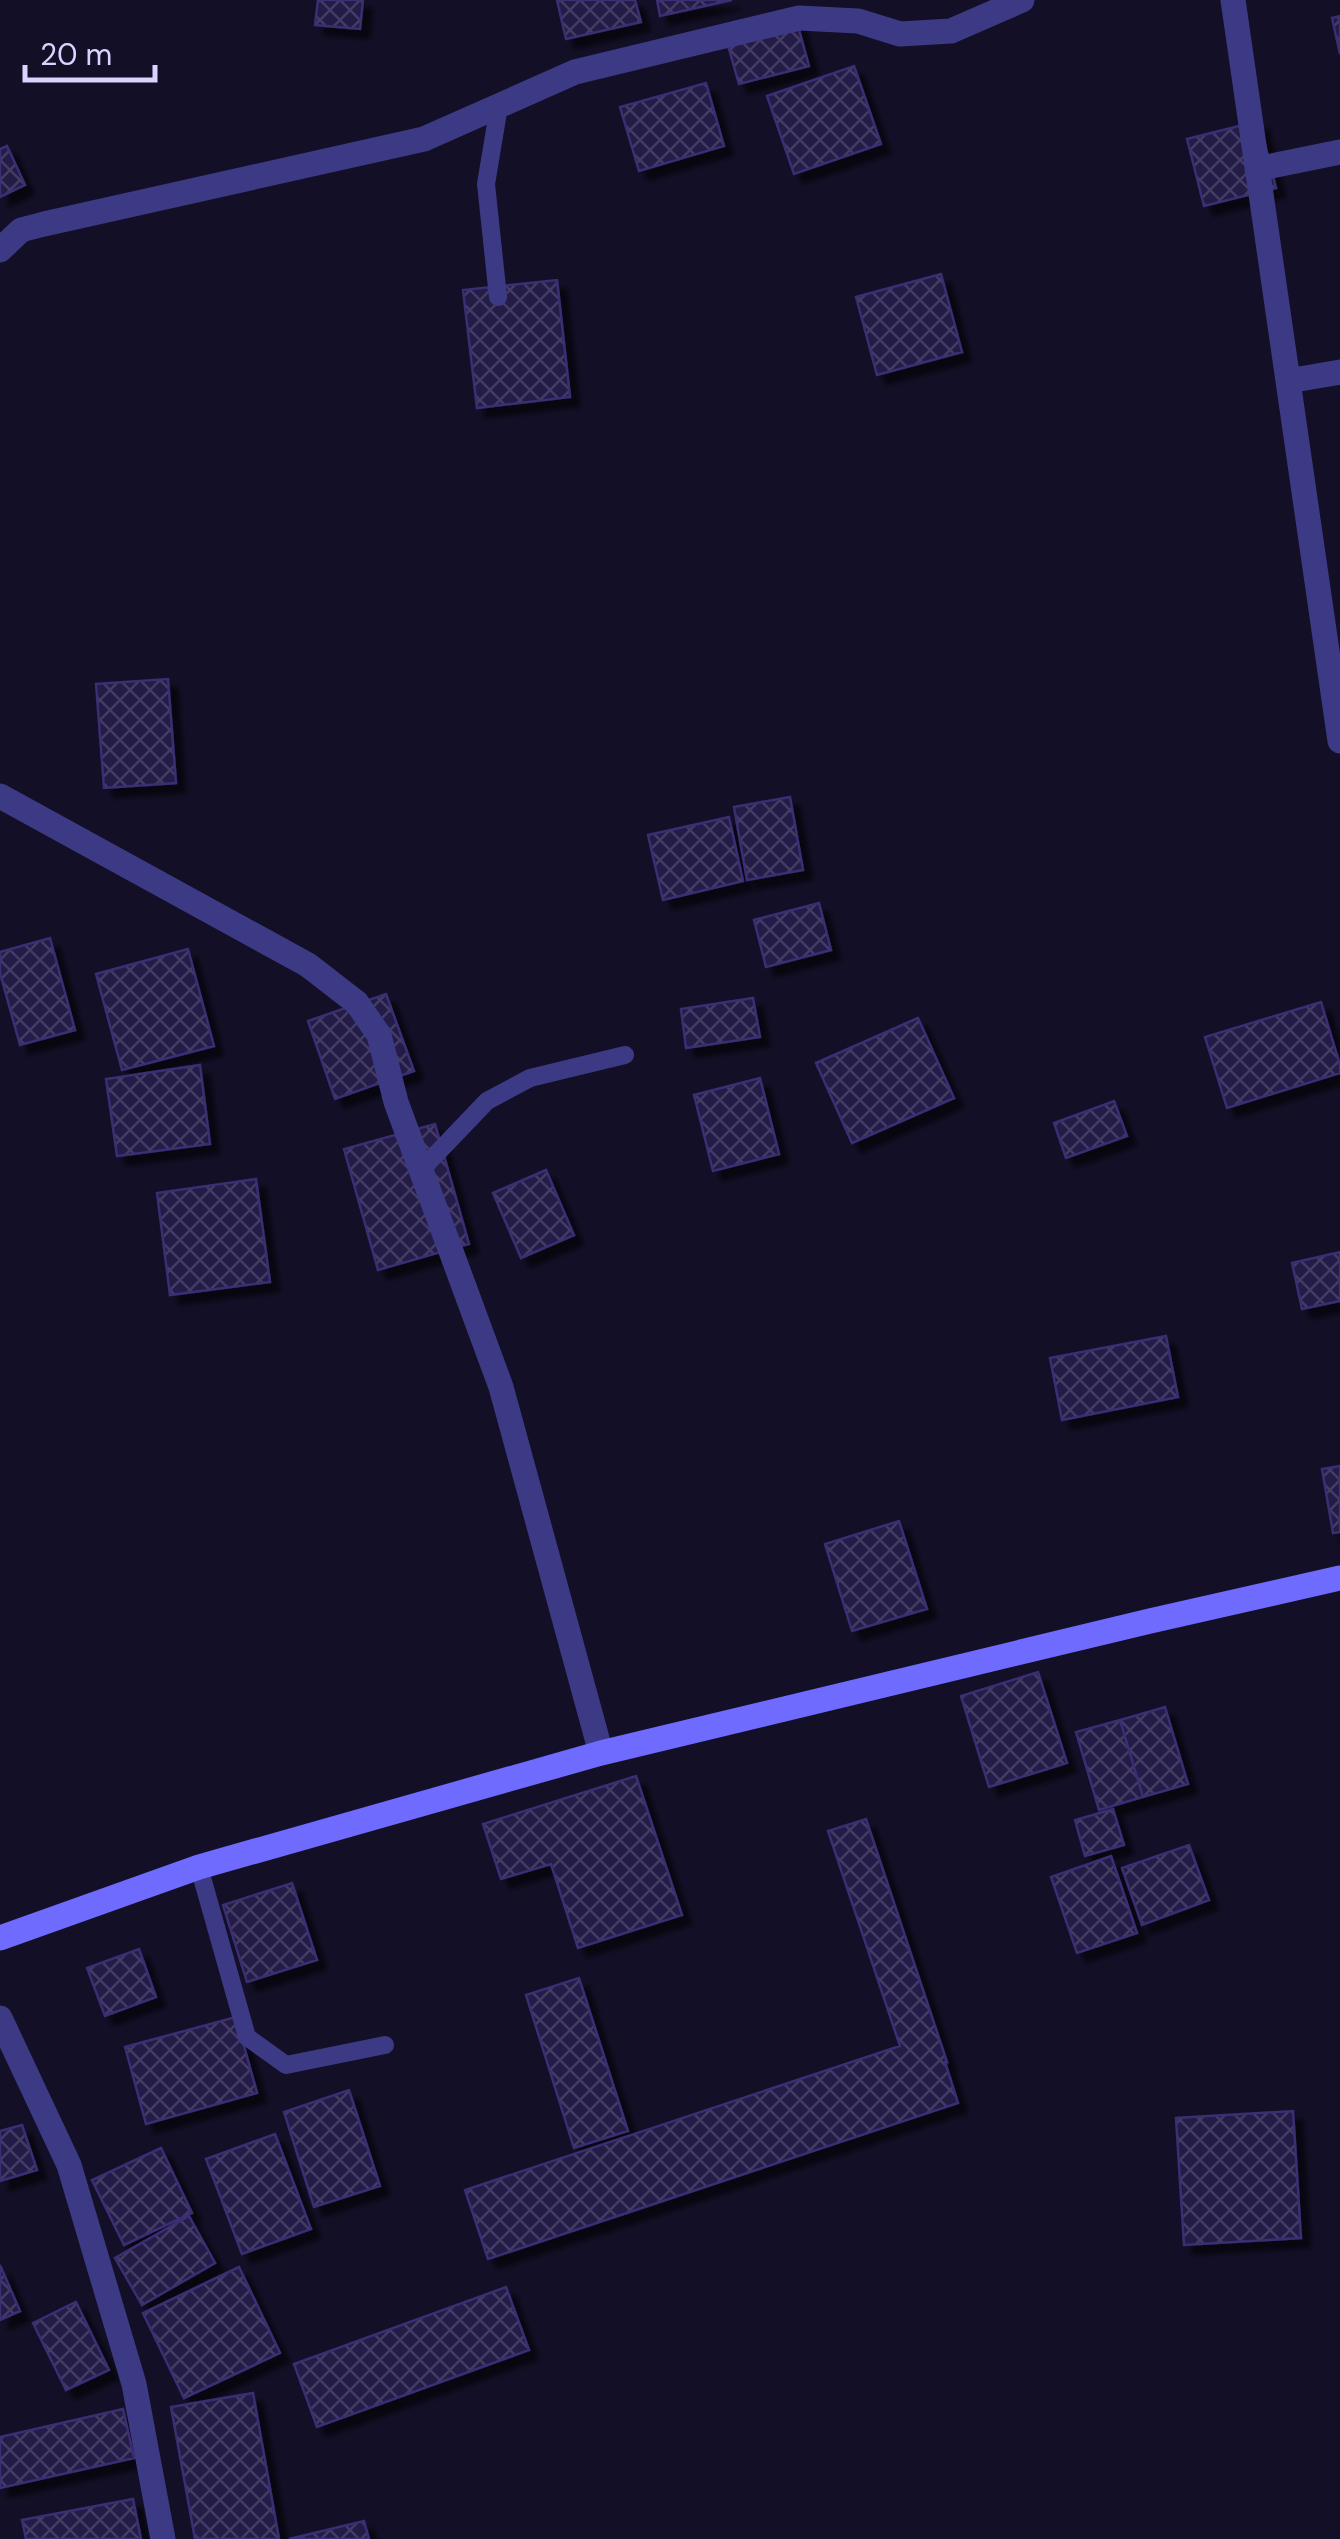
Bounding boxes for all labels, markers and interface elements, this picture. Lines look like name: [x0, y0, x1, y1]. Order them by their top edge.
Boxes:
scale bar: [25, 20, 155, 82]
text: 20 m: [40, 35, 112, 74]

